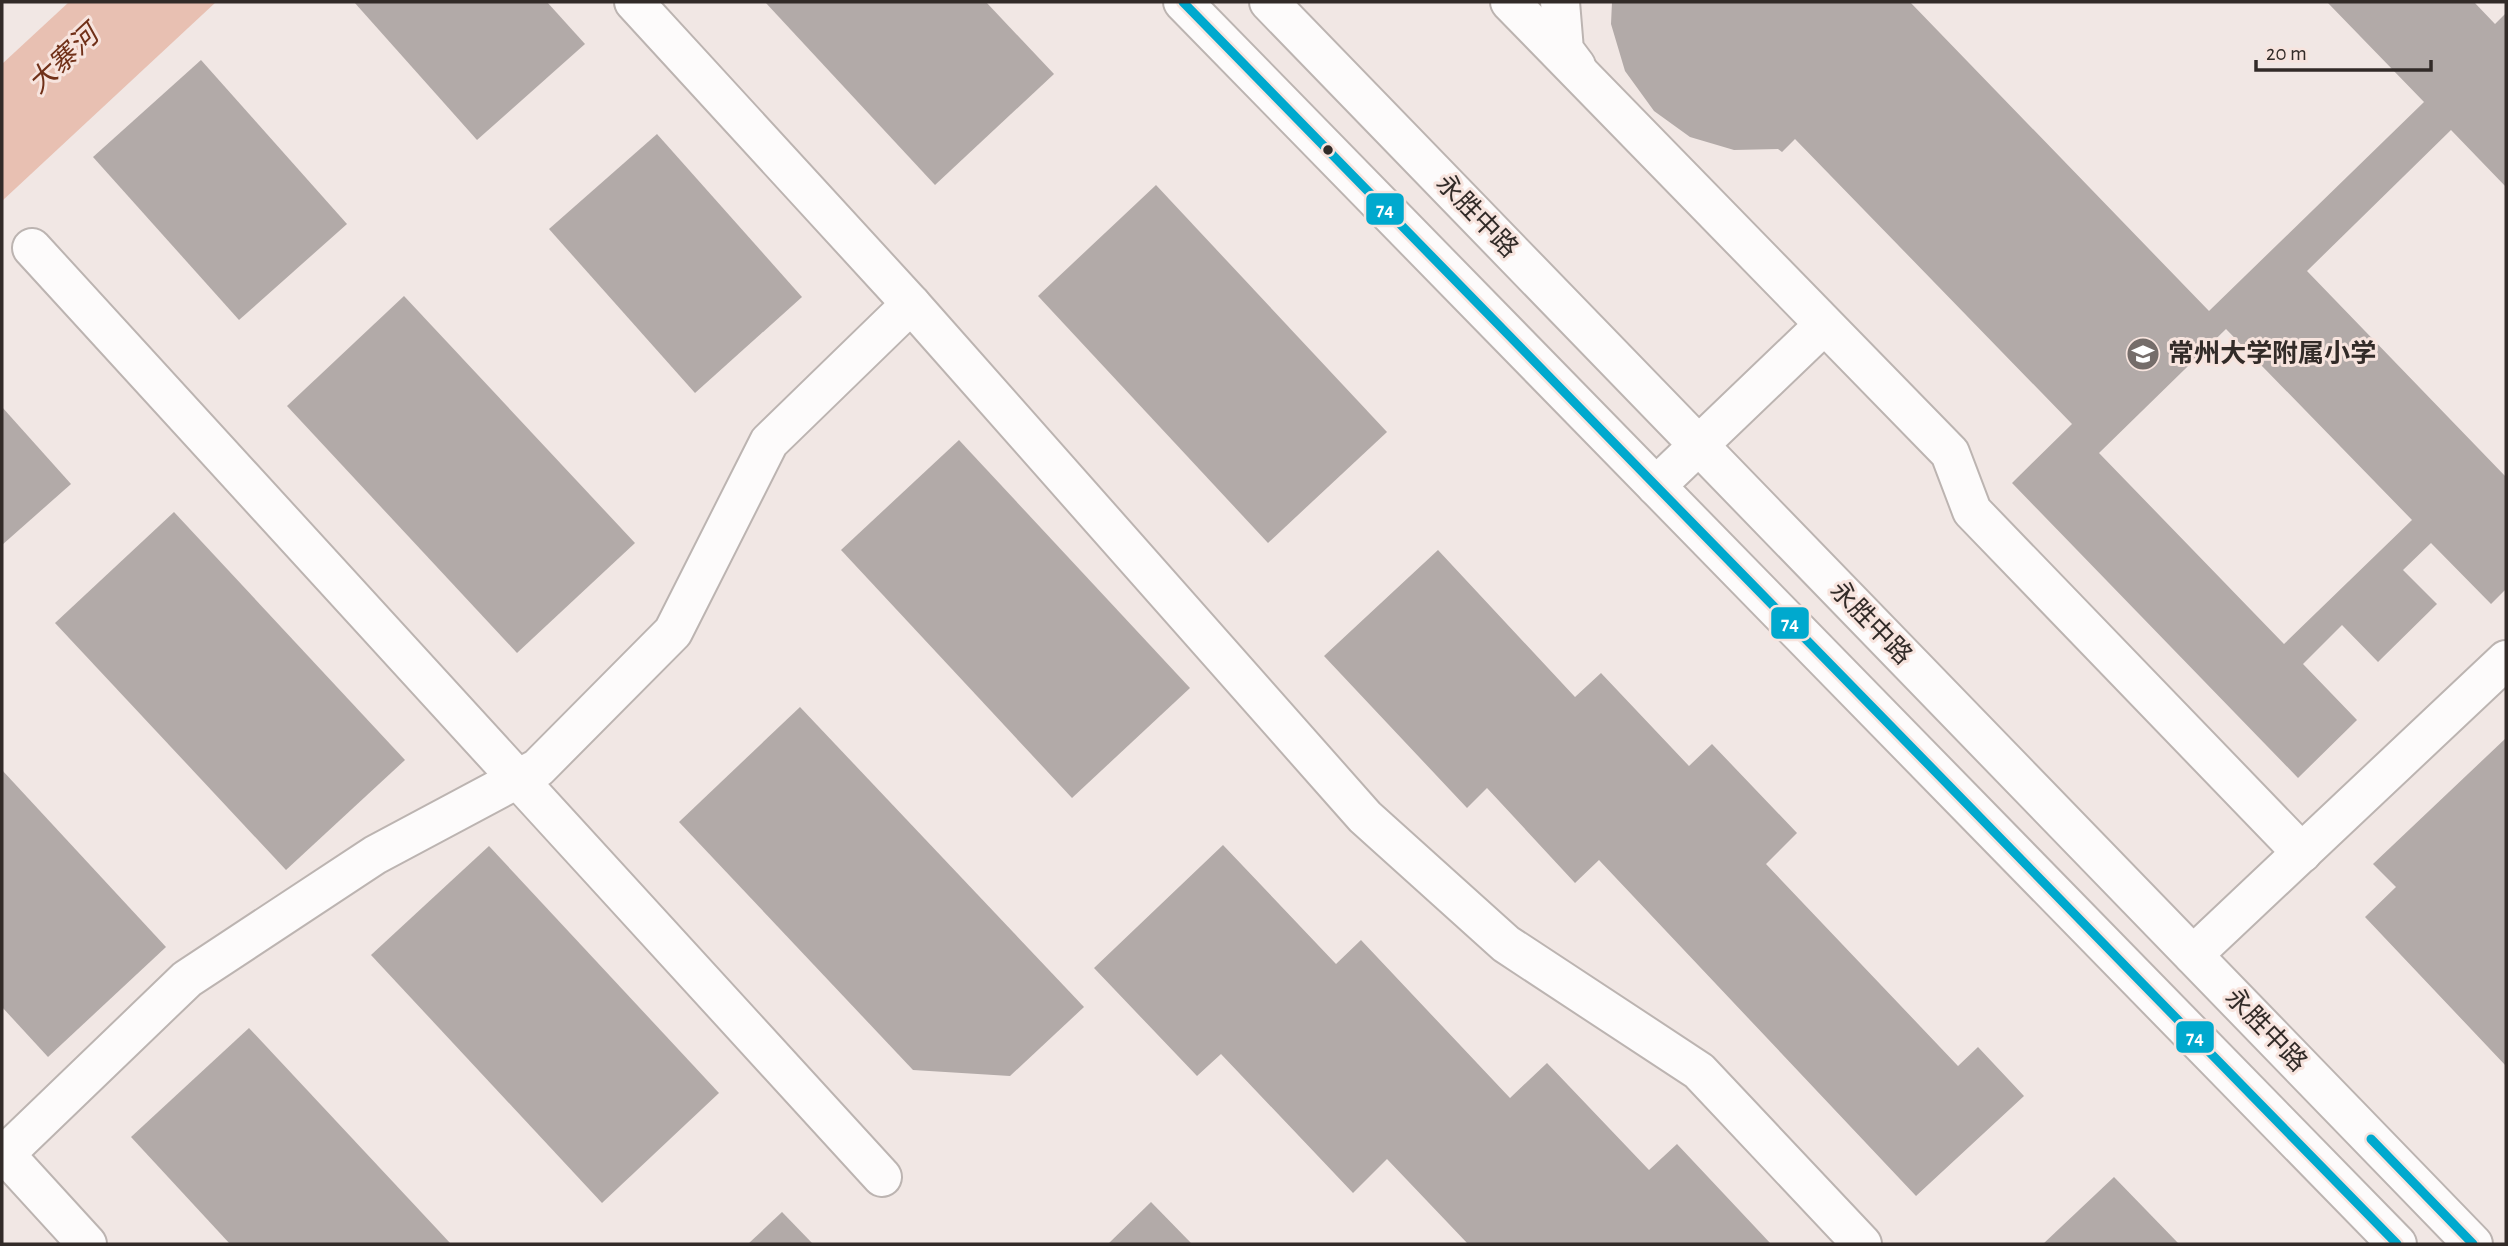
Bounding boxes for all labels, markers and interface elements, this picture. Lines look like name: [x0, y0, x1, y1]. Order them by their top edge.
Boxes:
water label: 大寨河: [22, 16, 108, 99]
scale bar: [2256, 28, 2431, 72]
text: 20 m: [2266, 43, 2307, 64]
unlabelled marker: [1321, 143, 1335, 157]
street label: 永胜中路: [1432, 169, 1523, 262]
line badge: 74: [1365, 192, 1405, 226]
text: 74: [1376, 201, 1394, 220]
school or university icon: 常州大学附属小学: [2124, 335, 2162, 373]
place label: 常州大学附属小学: [2168, 339, 2376, 367]
street label: 永胜中路: [1826, 576, 1917, 669]
line badge: 74: [1770, 606, 1810, 640]
text: 74: [1781, 615, 1799, 634]
street label: 永胜中路: [2221, 983, 2312, 1076]
line badge: 74: [2175, 1020, 2215, 1054]
text: 74: [2186, 1029, 2204, 1048]

